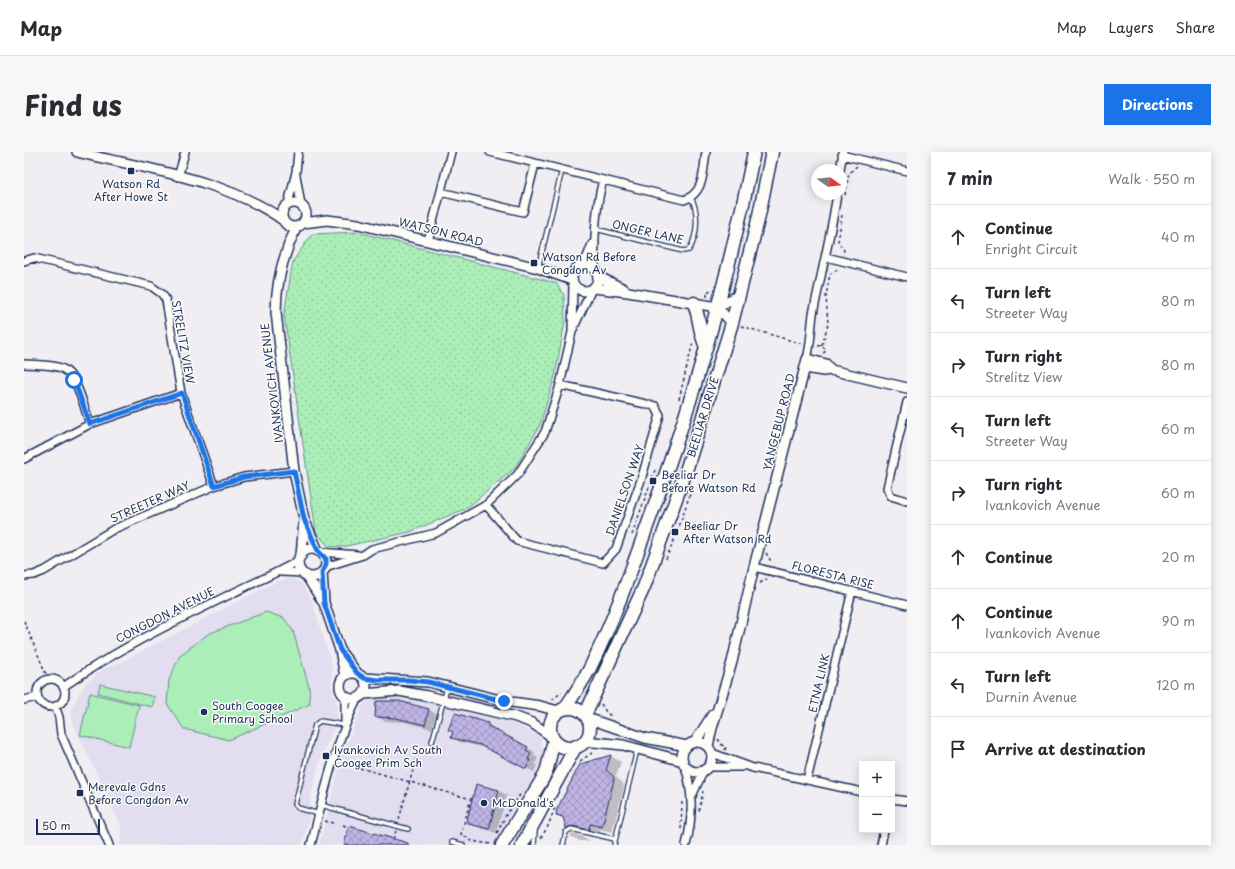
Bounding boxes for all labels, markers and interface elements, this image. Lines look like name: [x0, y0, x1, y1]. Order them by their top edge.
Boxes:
text: Map: [20, 14, 62, 42]
text: Map: [1057, 17, 1087, 38]
text: Layers: [1109, 17, 1154, 38]
text: Share: [1176, 17, 1215, 38]
text: Find us: [24, 83, 122, 126]
button: Directions: [1104, 84, 1211, 125]
north arrow: [811, 164, 847, 200]
text: 7 min: [947, 165, 993, 191]
marker: Watson Rd After Howe St: [126, 166, 136, 176]
text: Walk · 550 m: [1108, 169, 1195, 188]
place label: Watson Rd After Howe St: [94, 175, 169, 205]
street label: WATSON ROAD: [397, 213, 485, 250]
street label: ONGER LANE: [611, 215, 686, 248]
text: Continue: [985, 216, 1053, 239]
icon: ahead: [947, 226, 969, 248]
text: 40 m: [1161, 227, 1195, 246]
text: Enright Circuit: [985, 239, 1078, 258]
place label: Watson Rd Before Congdon Av: [542, 248, 636, 278]
marker: Watson Rd Before Congdon Av: [529, 258, 539, 268]
text: Turn left: [985, 280, 1051, 303]
icon: left: [947, 290, 969, 312]
text: 80 m: [1161, 291, 1195, 310]
street label: STRELITZ VIEW: [168, 299, 199, 386]
text: Streeter Way: [985, 303, 1068, 322]
street label: IVANKOVICH AVENUE: [256, 322, 287, 444]
text: Turn right: [985, 344, 1062, 367]
icon: right: [947, 354, 969, 376]
text: 80 m: [1161, 355, 1195, 374]
text: Strelitz View: [985, 367, 1062, 386]
route start: [65, 371, 83, 389]
street label: YANGEBUP ROAD: [758, 372, 799, 472]
street label: BEELIAR DRIVE: [682, 374, 723, 460]
text: Turn left: [985, 408, 1051, 431]
icon: left: [947, 418, 969, 440]
text: 60 m: [1161, 419, 1195, 438]
text: Streeter Way: [985, 431, 1068, 450]
street label: DANIELSON WAY: [601, 442, 648, 538]
place label: Beeliar Dr Before Watson Rd: [661, 466, 756, 496]
text: Turn right: [985, 472, 1062, 495]
street label: STREETER WAY: [107, 476, 192, 527]
marker: Beeliar Dr Before Watson Rd: [648, 476, 658, 486]
icon: right: [947, 482, 969, 504]
text: 60 m: [1161, 483, 1195, 502]
text: Ivankovich Avenue: [985, 495, 1101, 514]
place label: Beeliar Dr After Watson Rd: [683, 517, 772, 547]
marker: Beeliar Dr After Watson Rd: [670, 527, 680, 537]
text: Continue: [985, 545, 1053, 568]
icon: ahead: [947, 546, 969, 568]
text: 20 m: [1161, 547, 1195, 566]
street label: FLORESTA RISE: [790, 556, 876, 593]
street label: CONGDON AVENUE: [112, 582, 218, 647]
text: Continue: [985, 600, 1053, 623]
icon: ahead: [947, 610, 969, 632]
text: 90 m: [1162, 611, 1195, 630]
text: Ivankovich Avenue: [985, 623, 1101, 642]
street label: ETNA LINK: [803, 651, 834, 714]
text: Turn left: [985, 664, 1051, 687]
icon: left: [947, 674, 969, 696]
text: 120 m: [1156, 675, 1195, 694]
text: Durnin Avenue: [985, 687, 1077, 706]
route end: [495, 692, 513, 710]
place label: South Coogee Primary School: [212, 697, 293, 727]
marker: South Coogee Primary School: [199, 707, 209, 717]
text: Arrive at destination: [985, 737, 1146, 760]
icon: arrive: [947, 738, 969, 760]
place label: Ivankovich Av South Coogee Prim Sch: [334, 741, 442, 771]
marker: Ivankovich Av South Coogee Prim Sch: [321, 751, 331, 761]
map controls: [859, 761, 895, 833]
button: +: [859, 761, 895, 797]
place label: Merevale Gdns Before Congdon Av: [88, 778, 189, 808]
marker: Merevale Gdns Before Congdon Av: [75, 788, 85, 798]
place label: McDonald's: [492, 794, 554, 811]
button: −: [859, 797, 895, 833]
marker: McDonald's: [479, 798, 489, 808]
scale bar: [36, 817, 100, 836]
text: 50 m: [42, 817, 71, 834]

